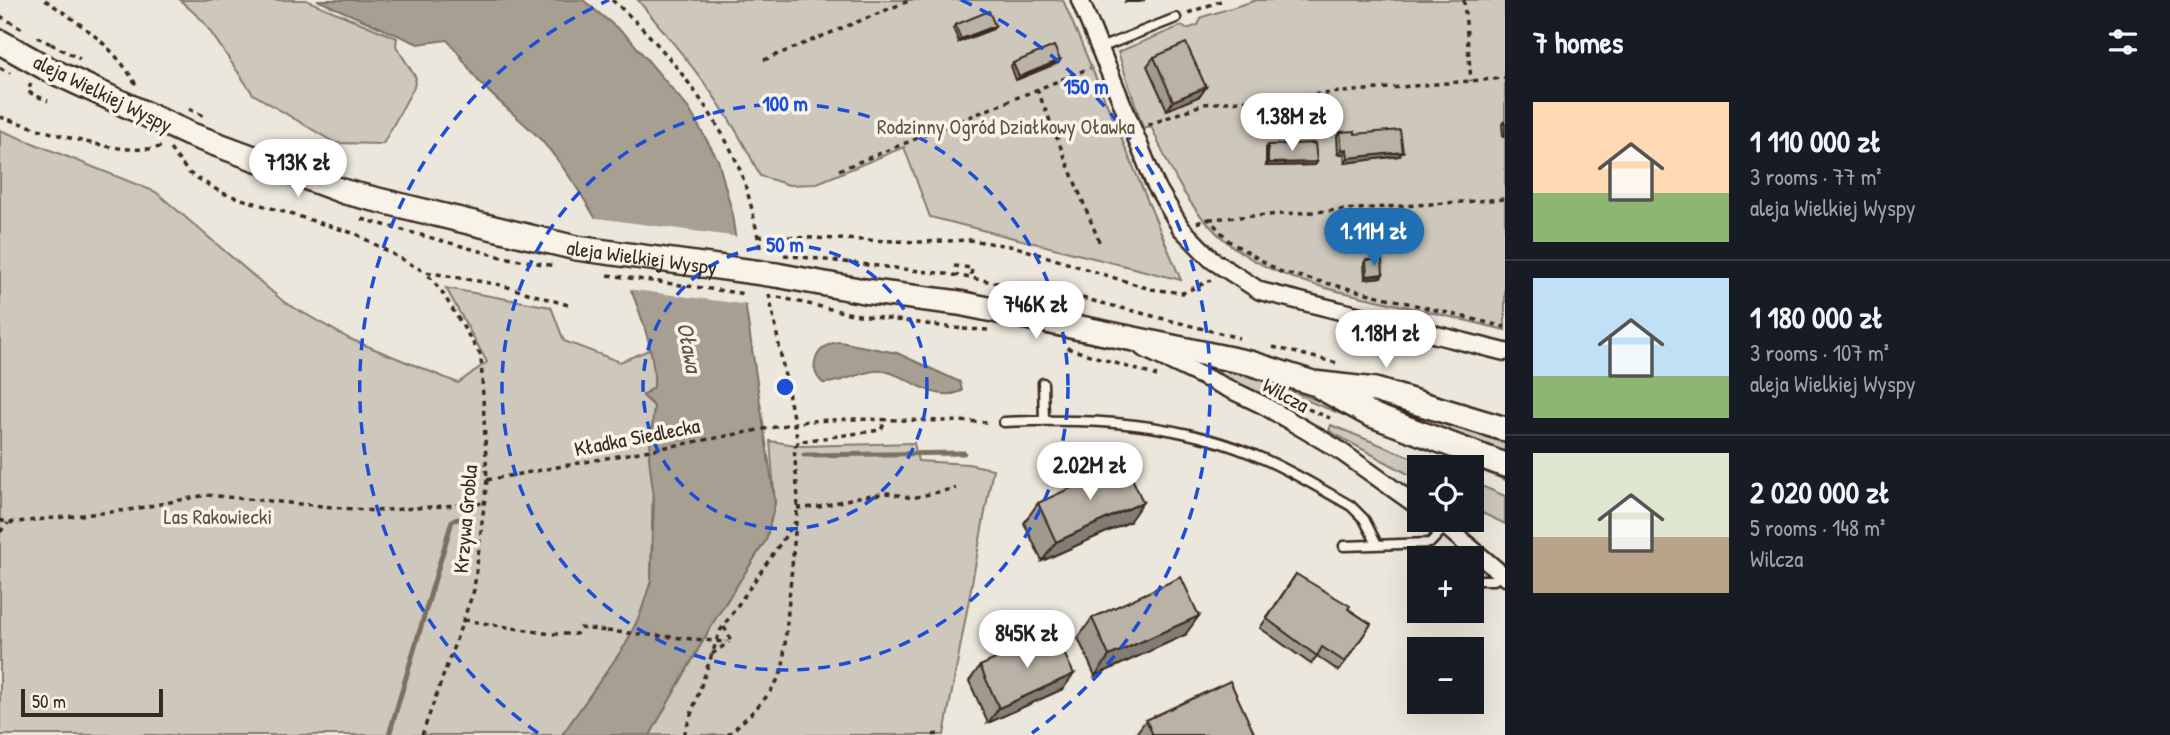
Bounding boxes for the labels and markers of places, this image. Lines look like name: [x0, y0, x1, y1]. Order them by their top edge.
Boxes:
pin: 1.38M zł: [1220, 94, 1364, 153]
pin: 713K zł: [233, 140, 363, 199]
pin: 1.11M zł: [1302, 208, 1446, 268]
pin: 746K zł: [971, 282, 1101, 341]
pin: 1.18M zł: [1314, 310, 1458, 370]
centre of rings: [773, 375, 797, 399]
pin: 2.02M zł: [1018, 442, 1162, 502]
pin: 845K zł: [962, 610, 1092, 670]

